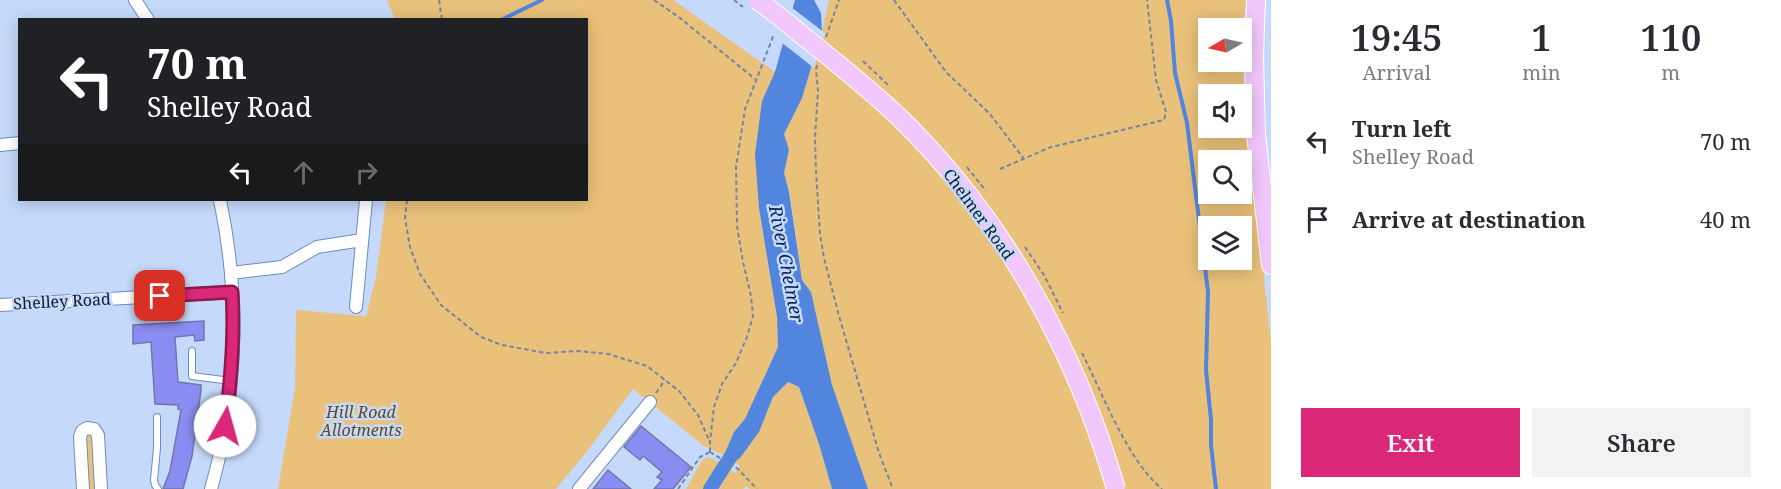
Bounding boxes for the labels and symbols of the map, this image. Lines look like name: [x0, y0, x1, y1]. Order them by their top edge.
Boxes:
north arrow: [1198, 18, 1252, 72]
street label: Chelmer Road: [939, 164, 1020, 264]
water label: River Chelmer: [764, 202, 810, 325]
pin: [134, 270, 185, 321]
street label: Shelley Road: [13, 287, 112, 315]
position arrow: [193, 394, 257, 458]
park label: Hill Road Allotments: [319, 401, 402, 441]

